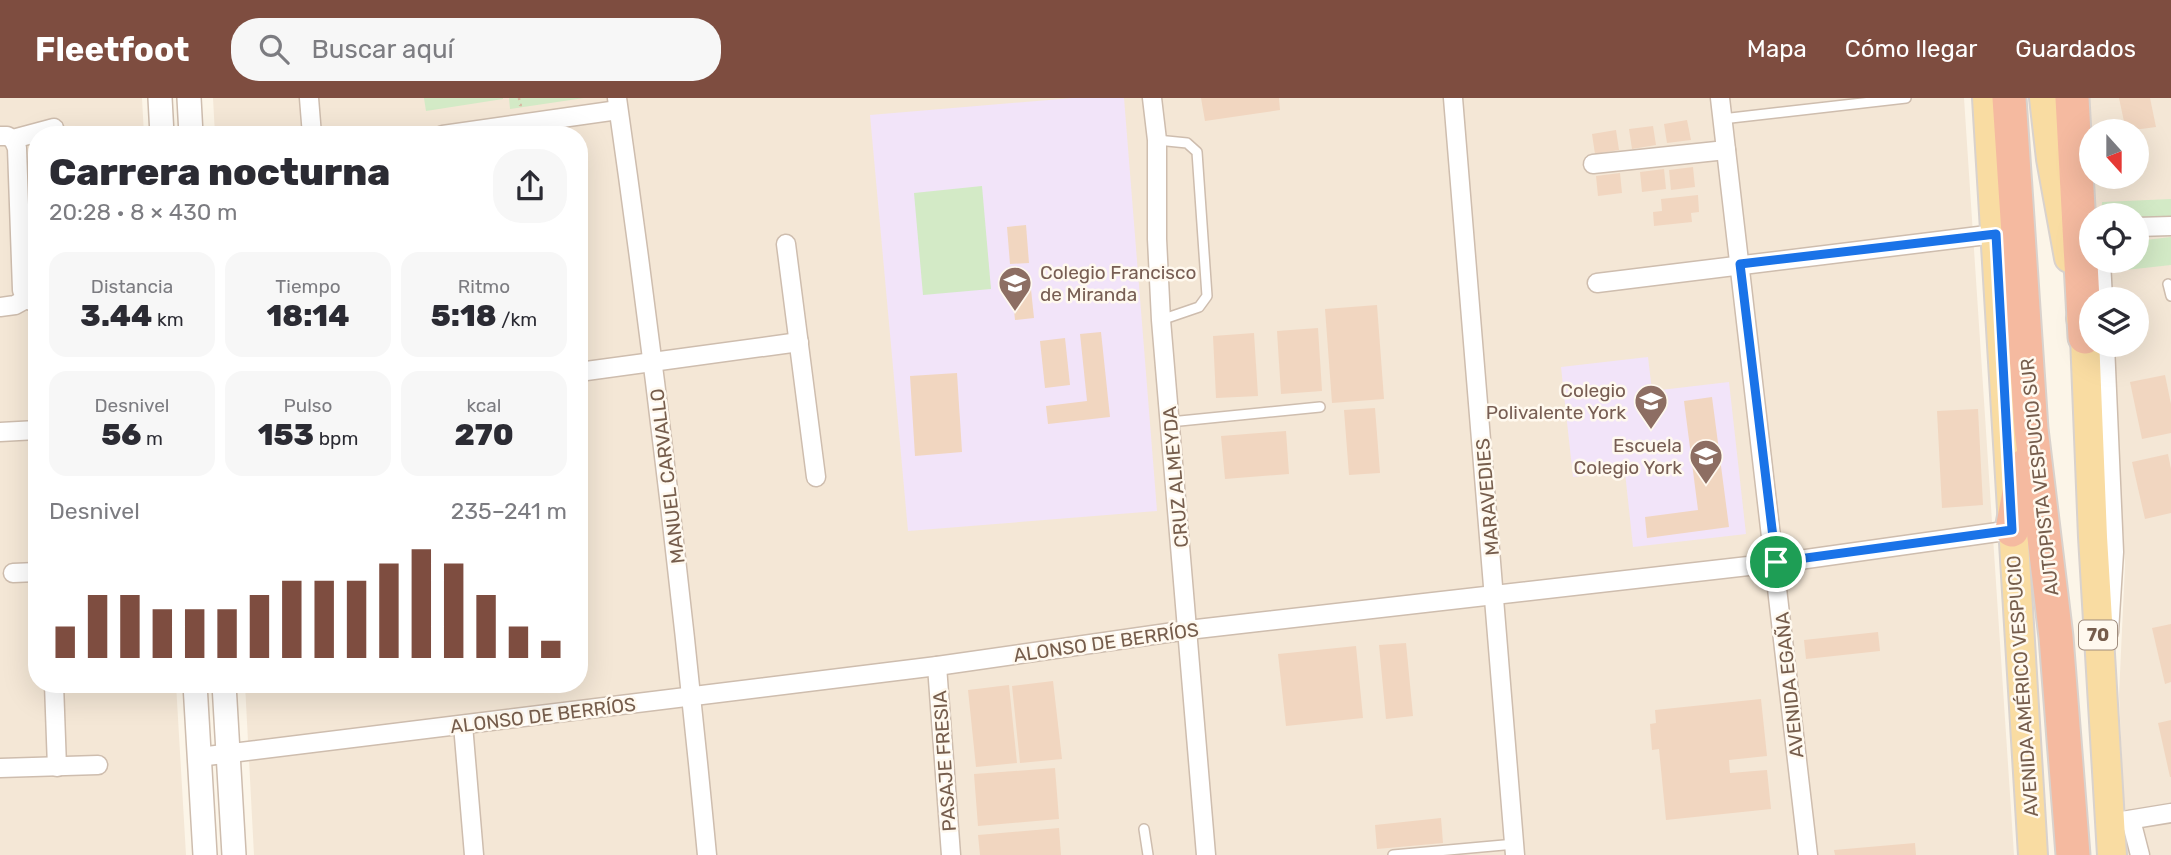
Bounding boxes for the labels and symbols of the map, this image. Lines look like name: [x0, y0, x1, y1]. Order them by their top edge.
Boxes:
north arrow: [2079, 119, 2149, 189]
place label: Colegio Francisco de Miranda: [1040, 261, 1196, 306]
school or university icon: Colegio Francisco de Miranda: [996, 264, 1034, 313]
street label: AUTOPISTA VESPUCIO SUR: [2016, 357, 2063, 597]
place label: Colegio Polivalente York: [1486, 379, 1626, 424]
school or university icon: Colegio Polivalente York: [1632, 382, 1670, 431]
street label: MANUEL CARVALLO: [645, 387, 690, 565]
street label: CRUZ ALMEYDA: [1158, 405, 1193, 549]
place label: Escuela Colegio York: [1574, 434, 1682, 479]
street label: MARAVEDIES: [1471, 437, 1504, 557]
school or university icon: Escuela Colegio York: [1687, 437, 1725, 486]
pin: [1746, 532, 1806, 592]
street label: AVENIDA AMÉRICO VESPUCIO: [2002, 554, 2043, 817]
street label: AVENIDA EGAÑA: [1770, 611, 1809, 759]
street label: ALONSO DE BERRÍOS: [1012, 618, 1200, 667]
road number: 70: [2079, 620, 2117, 650]
street label: PASAJE FRESIA: [928, 689, 961, 832]
street label: ALONSO DE BERRÍOS: [449, 693, 637, 738]

